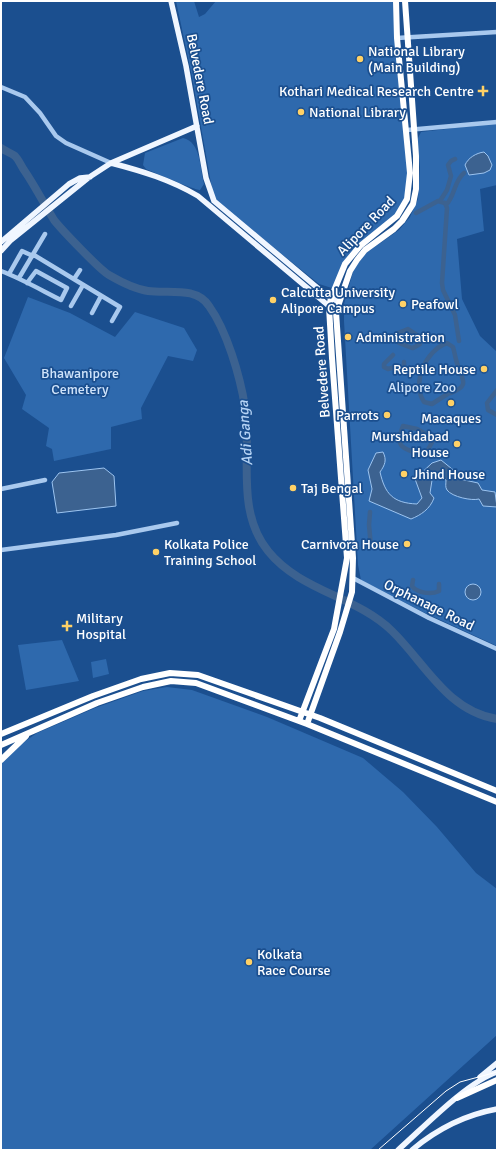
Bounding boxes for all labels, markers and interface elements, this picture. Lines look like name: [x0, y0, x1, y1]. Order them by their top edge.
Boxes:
street label: Belvedere Road: [183, 32, 217, 126]
place label: National Library (Main Building): [368, 43, 465, 76]
marker: National Library (Main Building): [355, 54, 365, 64]
place label: Kothari Medical Research Centre: [279, 83, 474, 100]
marker: Kothari Medical Research Centre: [477, 85, 489, 97]
place label: National Library: [309, 104, 406, 121]
marker: National Library: [296, 107, 306, 117]
street label: Alipore Road: [334, 193, 398, 259]
place label: Calcutta University Alipore Campus: [281, 284, 395, 317]
marker: Calcutta University Alipore Campus: [268, 295, 278, 305]
place label: Peafowl: [411, 296, 459, 313]
marker: Peafowl: [398, 299, 408, 309]
street label: Belvedere Road: [310, 326, 334, 418]
place label: Administration: [356, 329, 445, 346]
marker: Administration: [343, 332, 353, 342]
place label: Reptile House: [393, 361, 476, 378]
marker: Reptile House: [479, 364, 489, 374]
park label: Bhawanipore Cemetery: [41, 365, 119, 398]
park label: Alipore Zoo: [388, 379, 456, 396]
marker: Macaques: [446, 398, 456, 408]
water label: Adi Ganga: [234, 399, 256, 466]
place label: Parrots: [336, 407, 379, 424]
marker: Parrots: [382, 410, 392, 420]
place label: Macaques: [421, 410, 481, 427]
place label: Murshidabad House: [371, 428, 449, 461]
marker: Murshidabad House: [452, 439, 462, 449]
place label: Jhind House: [412, 466, 485, 483]
marker: Jhind House: [399, 469, 409, 479]
place label: Taj Bengal: [301, 480, 363, 497]
marker: Taj Bengal: [288, 483, 298, 493]
place label: Kolkata Police Training School: [164, 536, 256, 569]
place label: Carnivora House: [301, 536, 399, 553]
marker: Carnivora House: [402, 539, 412, 549]
marker: Kolkata Police Training School: [151, 547, 161, 557]
street label: Orphanage Road: [381, 576, 477, 634]
place label: Military Hospital: [76, 610, 126, 643]
marker: Military Hospital: [61, 620, 73, 632]
place label: Kolkata Race Course: [257, 946, 331, 979]
marker: Kolkata Race Course: [244, 957, 254, 967]

